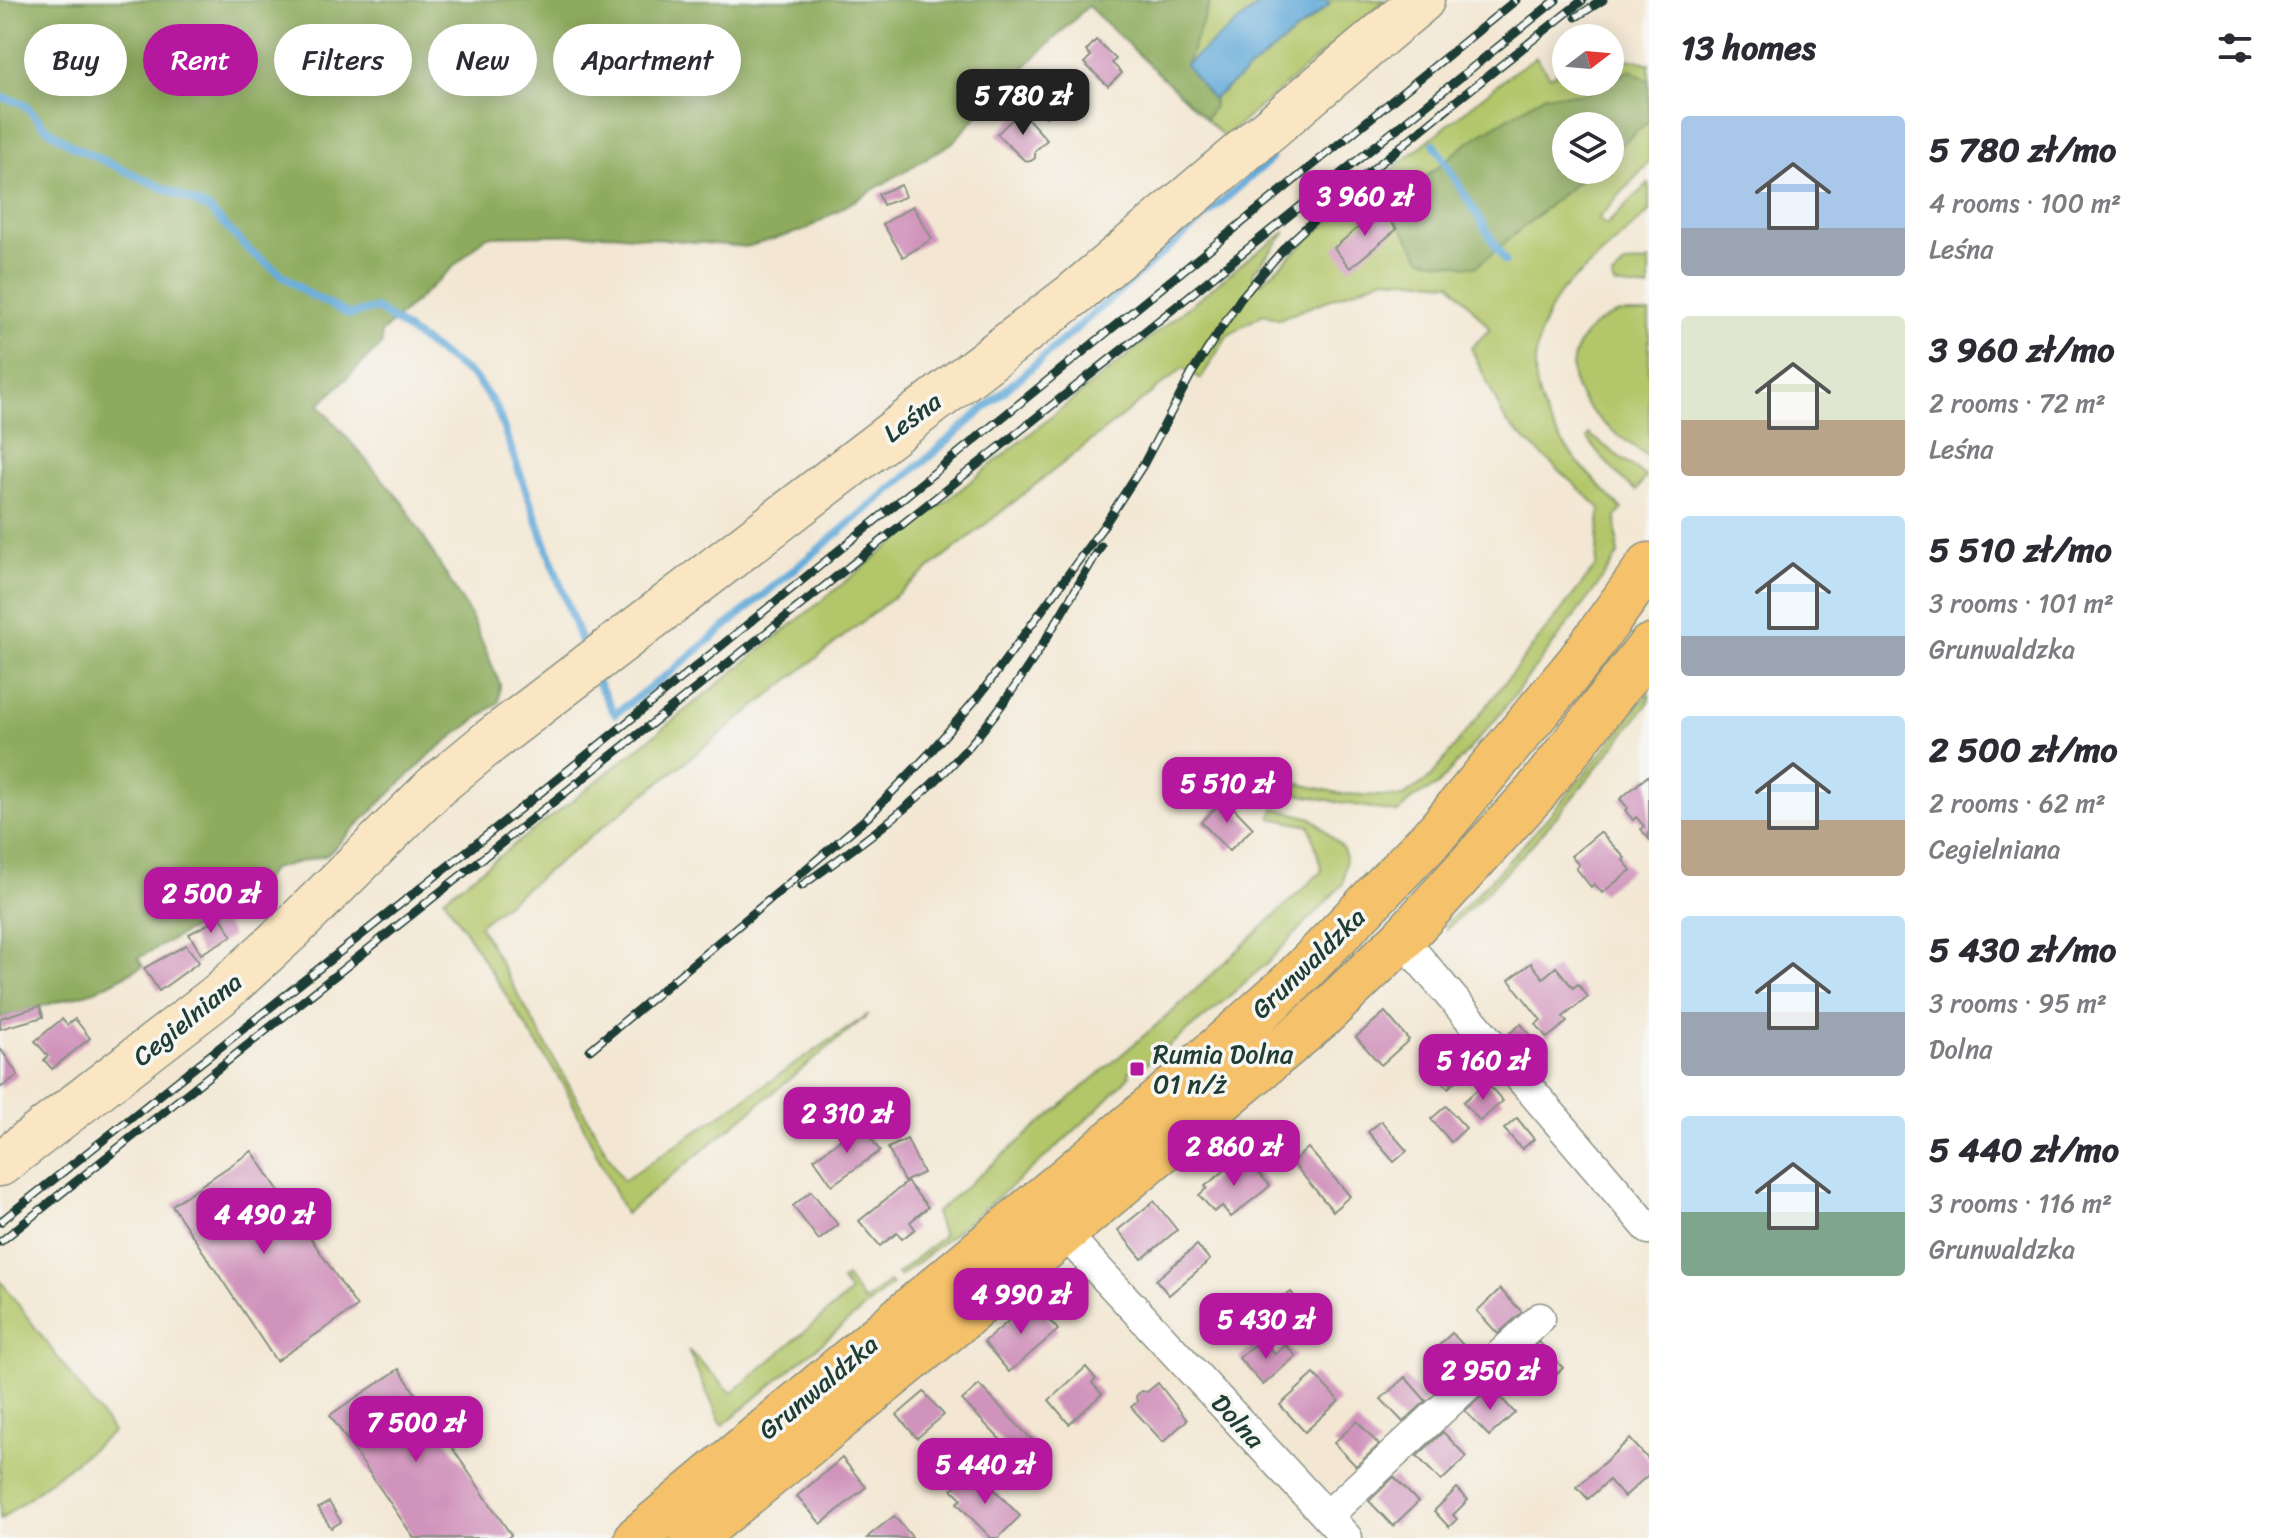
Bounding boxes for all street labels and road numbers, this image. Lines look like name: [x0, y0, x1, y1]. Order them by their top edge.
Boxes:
street label: Leśna: [872, 379, 952, 455]
street label: Grunwaldzka: [1239, 896, 1377, 1030]
street label: Cegielniana: [122, 960, 252, 1078]
street label: Grunwaldzka: [747, 1322, 889, 1452]
street label: Dolna: [1200, 1382, 1277, 1461]

